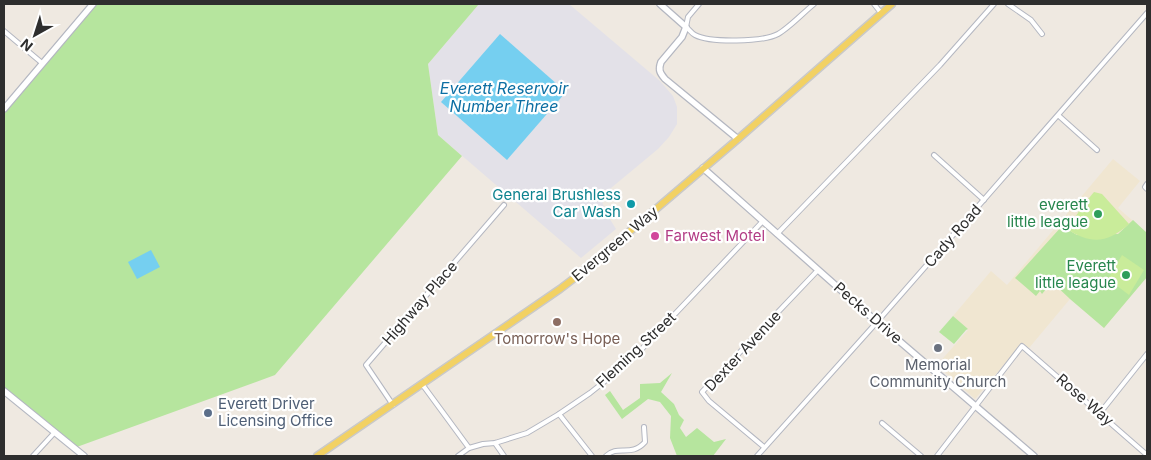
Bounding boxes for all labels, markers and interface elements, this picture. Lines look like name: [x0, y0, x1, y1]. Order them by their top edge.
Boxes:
north arrow: [10, 10, 60, 60]
text: N: [17, 36, 36, 55]
water label: Everett Reservoir Number Three: [440, 78, 569, 116]
place label: General Brushless Car Wash: [492, 185, 621, 221]
place label: everett little league: [1007, 195, 1088, 231]
marker: General Brushless Car Wash: [625, 198, 637, 210]
street label: Cady Road: [920, 200, 985, 271]
street label: Evergreen Way: [568, 202, 662, 285]
marker: everett little league: [1092, 208, 1104, 220]
place label: Farwest Motel: [665, 226, 765, 245]
marker: Farwest Motel: [649, 230, 661, 242]
place label: Everett little league: [1035, 256, 1116, 292]
street label: Highway Place: [378, 257, 461, 349]
marker: Everett little league: [1120, 269, 1132, 281]
street label: Pecks Drive: [830, 278, 906, 347]
street label: Dexter Avenue: [700, 306, 785, 395]
street label: Fleming Street: [592, 308, 680, 392]
marker: Tomorrow's Hope: [551, 316, 563, 328]
place label: Tomorrow's Hope: [494, 329, 620, 348]
marker: Memorial Community Church: [932, 342, 944, 354]
place label: Memorial Community Church: [870, 355, 1006, 391]
street label: Rose Way: [1053, 370, 1118, 430]
place label: Everett Driver Licensing Office: [218, 394, 333, 430]
marker: Everett Driver Licensing Office: [202, 407, 214, 419]

